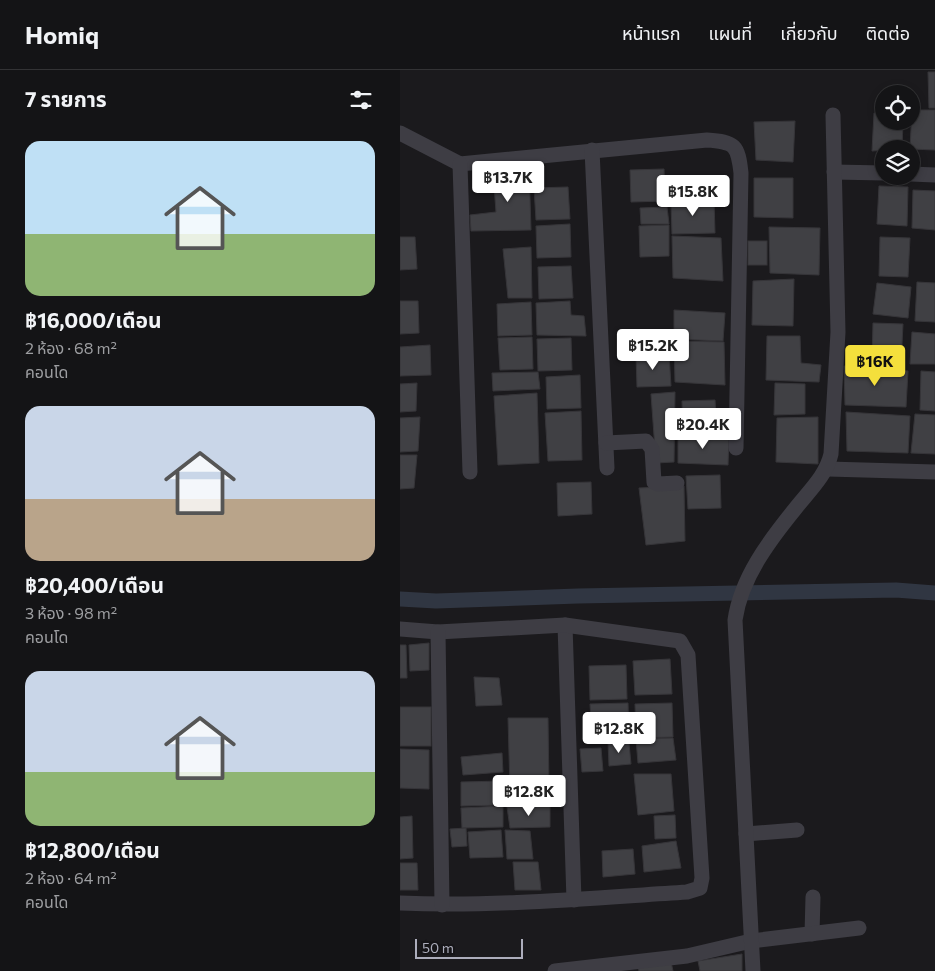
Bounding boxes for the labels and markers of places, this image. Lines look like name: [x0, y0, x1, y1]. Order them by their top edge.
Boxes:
pin: ฿13.7K: [467, 160, 549, 203]
pin: ฿15.8K: [652, 174, 734, 217]
pin: ฿15.2K: [612, 328, 694, 371]
pin: ฿16K: [845, 344, 905, 387]
pin: ฿20.4K: [662, 408, 744, 450]
pin: ฿12.8K: [578, 712, 660, 754]
pin: ฿12.8K: [488, 774, 570, 817]

